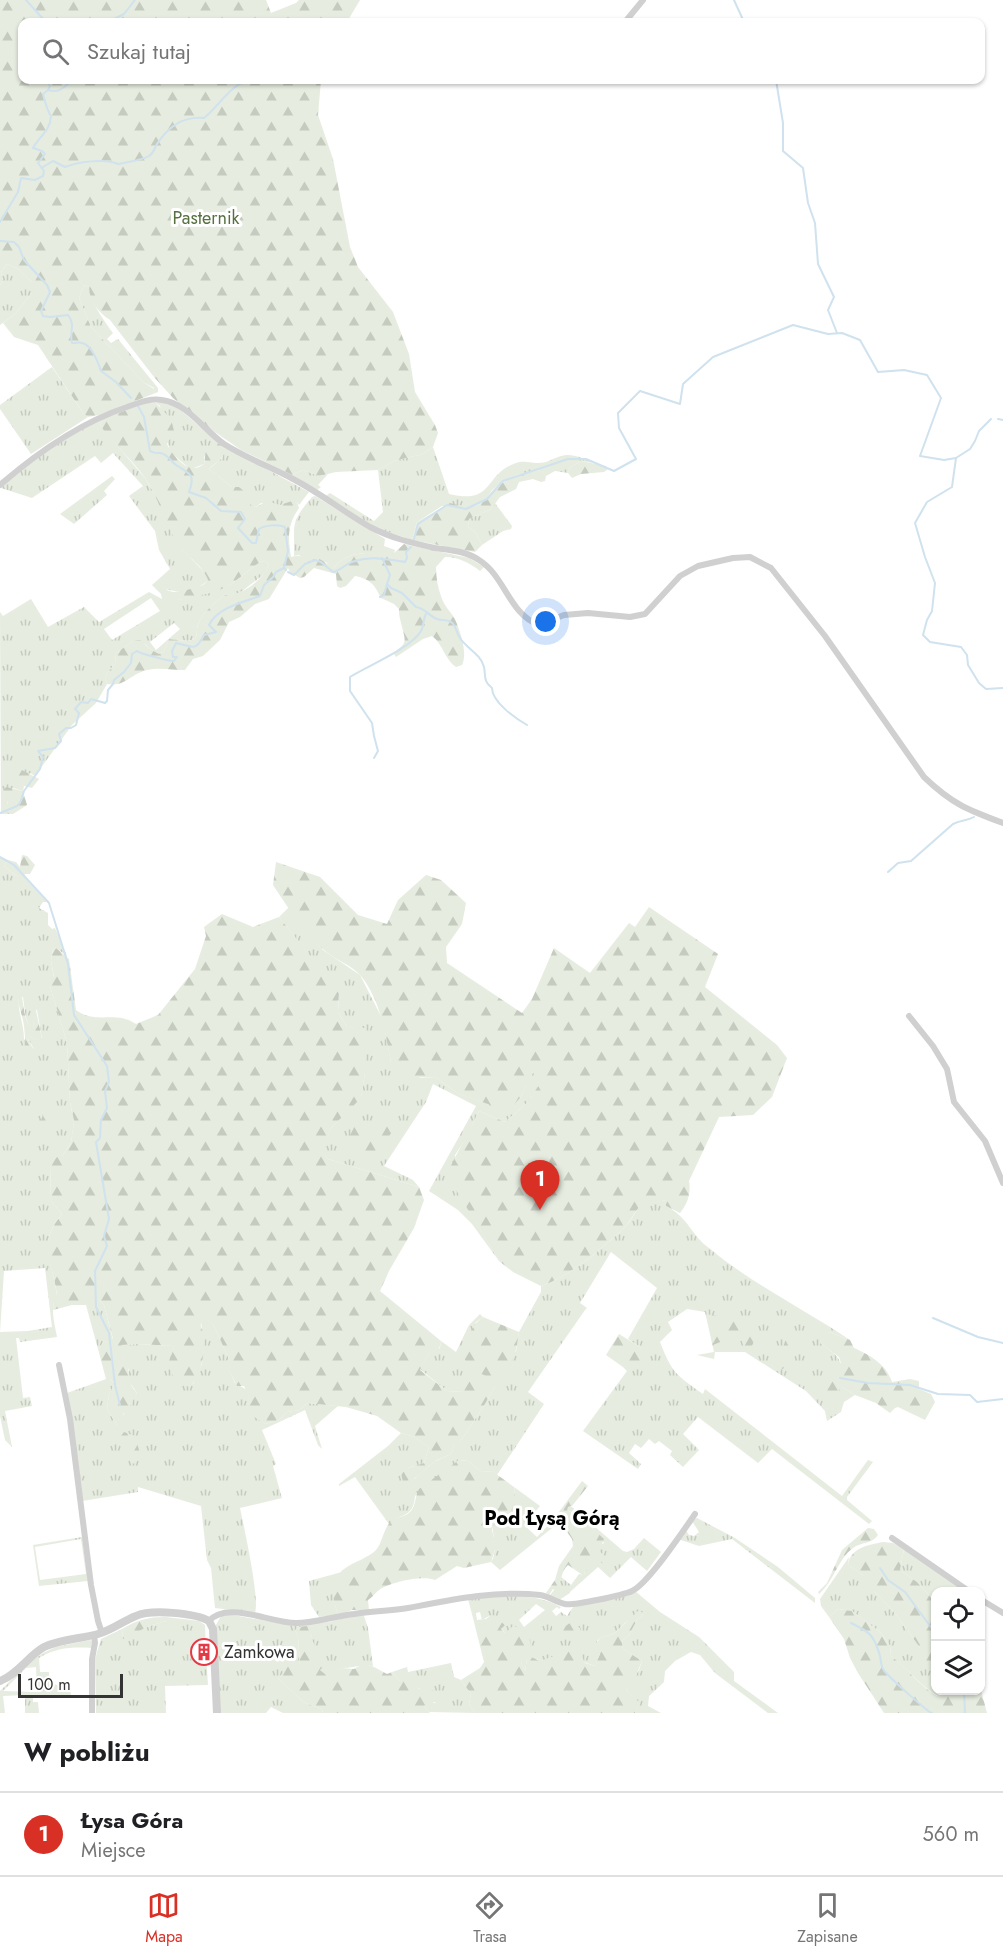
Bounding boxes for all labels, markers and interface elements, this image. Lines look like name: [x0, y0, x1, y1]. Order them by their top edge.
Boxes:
search box: [18, 18, 985, 84]
icon: search: [39, 35, 72, 68]
text: Szukaj tutaj: [87, 35, 191, 67]
park label: Pasternik: [172, 205, 240, 231]
your location: [531, 607, 560, 636]
pin: 1: [520, 1160, 560, 1210]
district label: Pod Łysą Górą: [484, 1504, 620, 1533]
map controls: [931, 1587, 985, 1695]
button: locate: [931, 1587, 985, 1641]
building icon: Zamkowa: [189, 1637, 219, 1667]
place label: Zamkowa: [224, 1639, 295, 1665]
button: layers: [931, 1641, 985, 1695]
scale bar: [18, 1671, 123, 1698]
text: 100 m: [27, 1673, 71, 1696]
text: W pobliżu: [24, 1733, 150, 1771]
text: Łysa Góra: [81, 1804, 183, 1836]
text: 1: [38, 1820, 49, 1849]
text: 560 m: [923, 1820, 979, 1849]
text: Miejsce: [81, 1836, 146, 1865]
tab: Mapa: [145, 1889, 183, 1948]
tab: Trasa: [473, 1889, 507, 1948]
tab: Zapisane: [797, 1889, 858, 1948]

